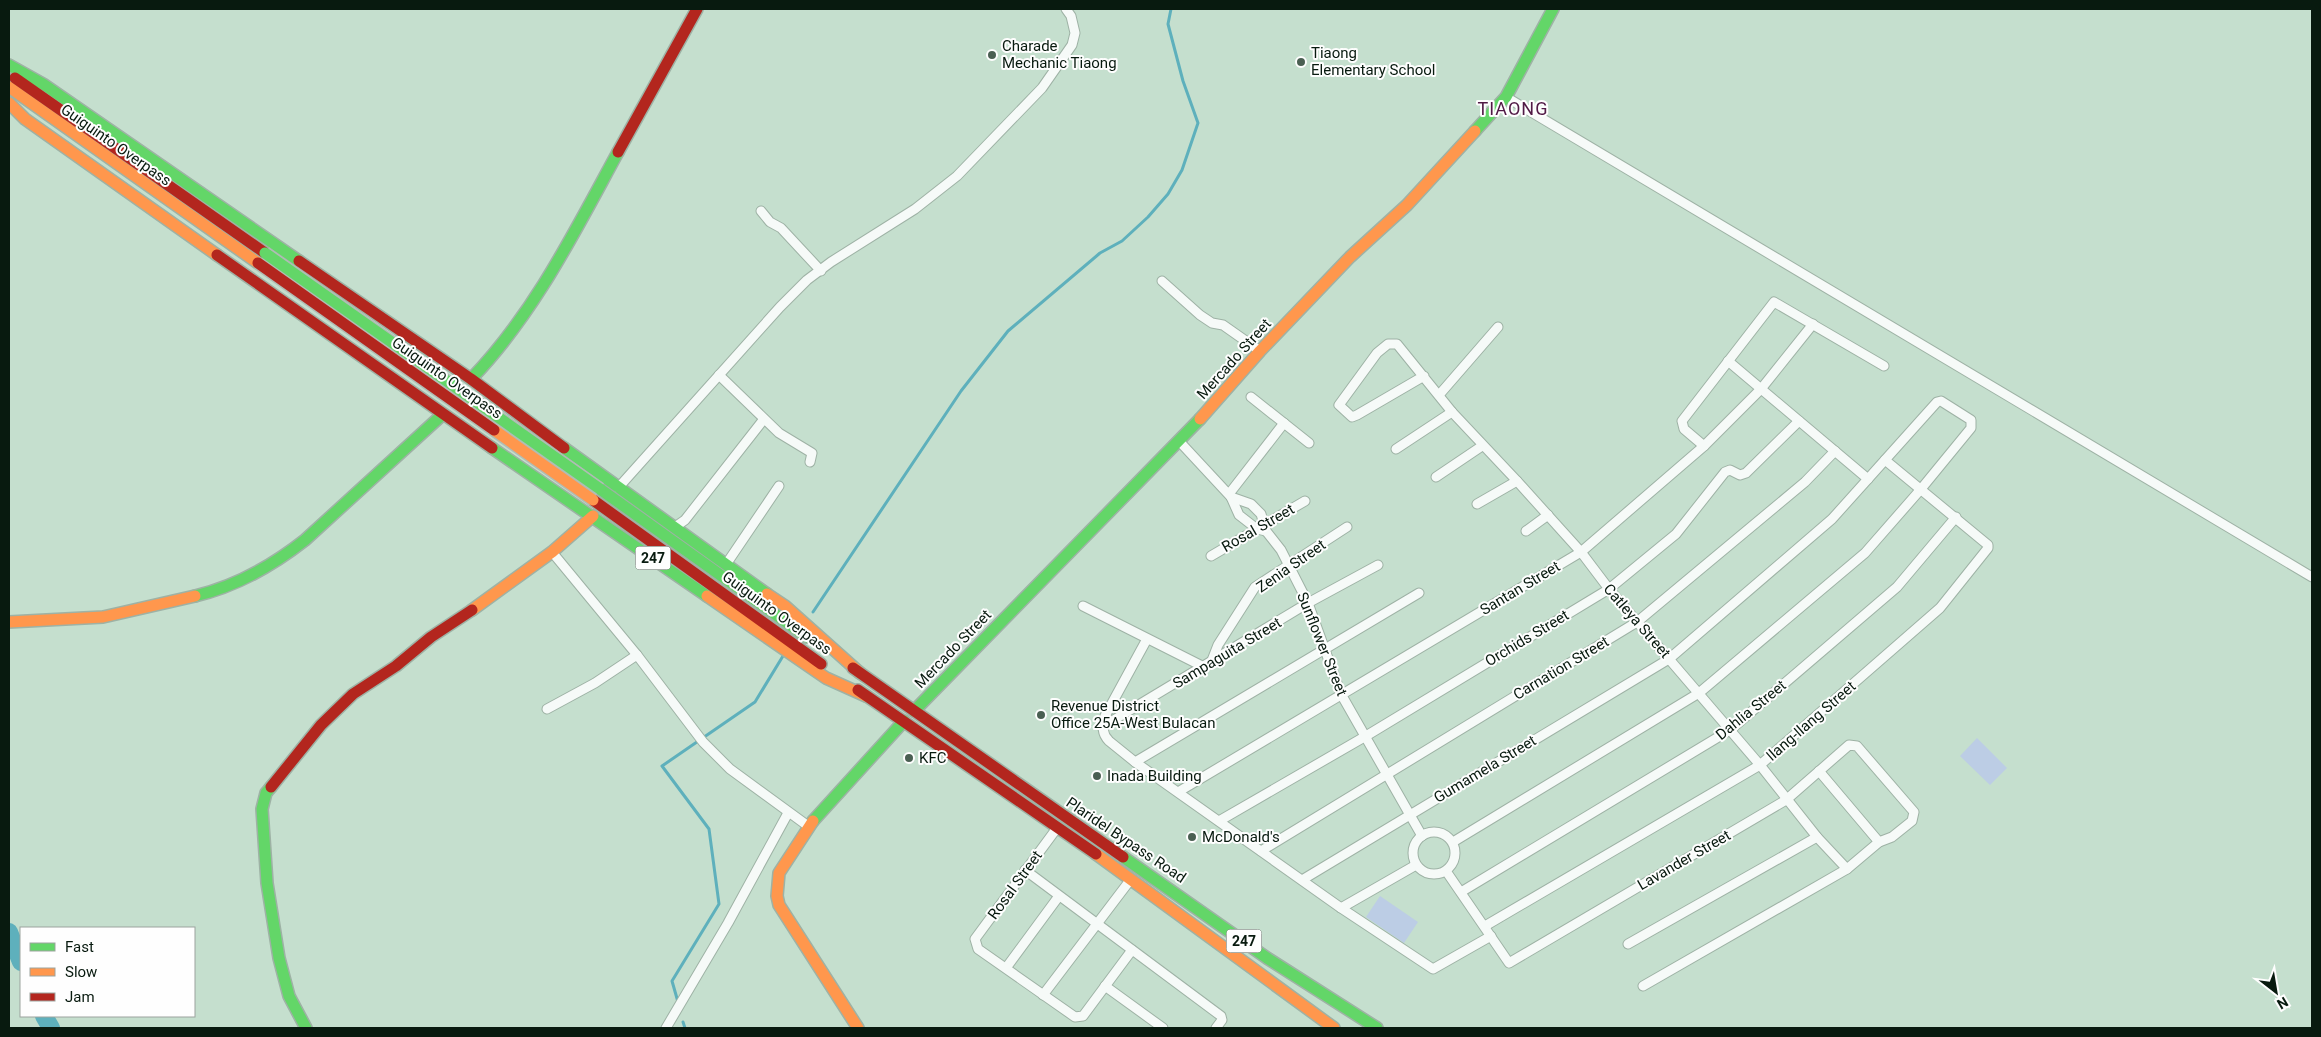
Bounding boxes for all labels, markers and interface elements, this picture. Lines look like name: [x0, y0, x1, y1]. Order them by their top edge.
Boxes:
place label: Charade Mechanic Tiaong: [1002, 37, 1117, 72]
place label: Tiaong Elementary School: [1311, 44, 1435, 79]
marker: Charade Mechanic Tiaong: [986, 49, 998, 61]
marker: Tiaong Elementary School: [1295, 56, 1307, 68]
district label: TIAONG: [1478, 98, 1548, 119]
street label: Guiguinto Overpass: [57, 100, 175, 190]
street label: Mercado Street: [1193, 315, 1275, 403]
street label: Guiguinto Overpass: [388, 333, 506, 423]
street label: Rosal Street: [1219, 500, 1297, 556]
street label: Zenia Street: [1253, 536, 1329, 596]
road number: 247: [636, 546, 670, 570]
street label: Santan Street: [1477, 557, 1563, 619]
street label: Guiguinto Overpass: [719, 567, 835, 659]
street label: Catleya Street: [1600, 580, 1674, 662]
street label: Sunflower Street: [1293, 590, 1351, 699]
street label: Mercado Street: [911, 606, 995, 692]
street label: Orchids Street: [1482, 606, 1572, 670]
street label: Sampaguita Street: [1169, 613, 1285, 693]
street label: Carnation Street: [1510, 632, 1612, 704]
street label: Dahlia Street: [1712, 676, 1790, 744]
street label: Ilang-Ilang Street: [1763, 677, 1859, 765]
place label: Revenue District Office 25A-West Bulacan: [1051, 697, 1216, 732]
marker: Revenue District Office 25A-West Bulacan: [1035, 709, 1047, 721]
street label: Gumamela Street: [1431, 731, 1539, 807]
place label: KFC: [919, 749, 947, 767]
marker: KFC: [903, 752, 915, 764]
place label: Inada Building: [1107, 767, 1202, 785]
marker: Inada Building: [1091, 770, 1103, 782]
street label: Plaridel Bypass Road: [1063, 793, 1189, 887]
street label: Lavander Street: [1634, 826, 1734, 894]
place label: McDonald's: [1202, 828, 1280, 846]
marker: McDonald's: [1186, 831, 1198, 843]
street label: Rosal Street: [984, 847, 1046, 923]
legend: [20, 927, 195, 1017]
road number: 247: [1226, 929, 1262, 952]
text: Fast: [65, 938, 94, 956]
text: Slow: [65, 963, 97, 981]
north arrow: [2251, 967, 2301, 1017]
text: Jam: [65, 988, 95, 1006]
text: N: [2274, 994, 2291, 1013]

